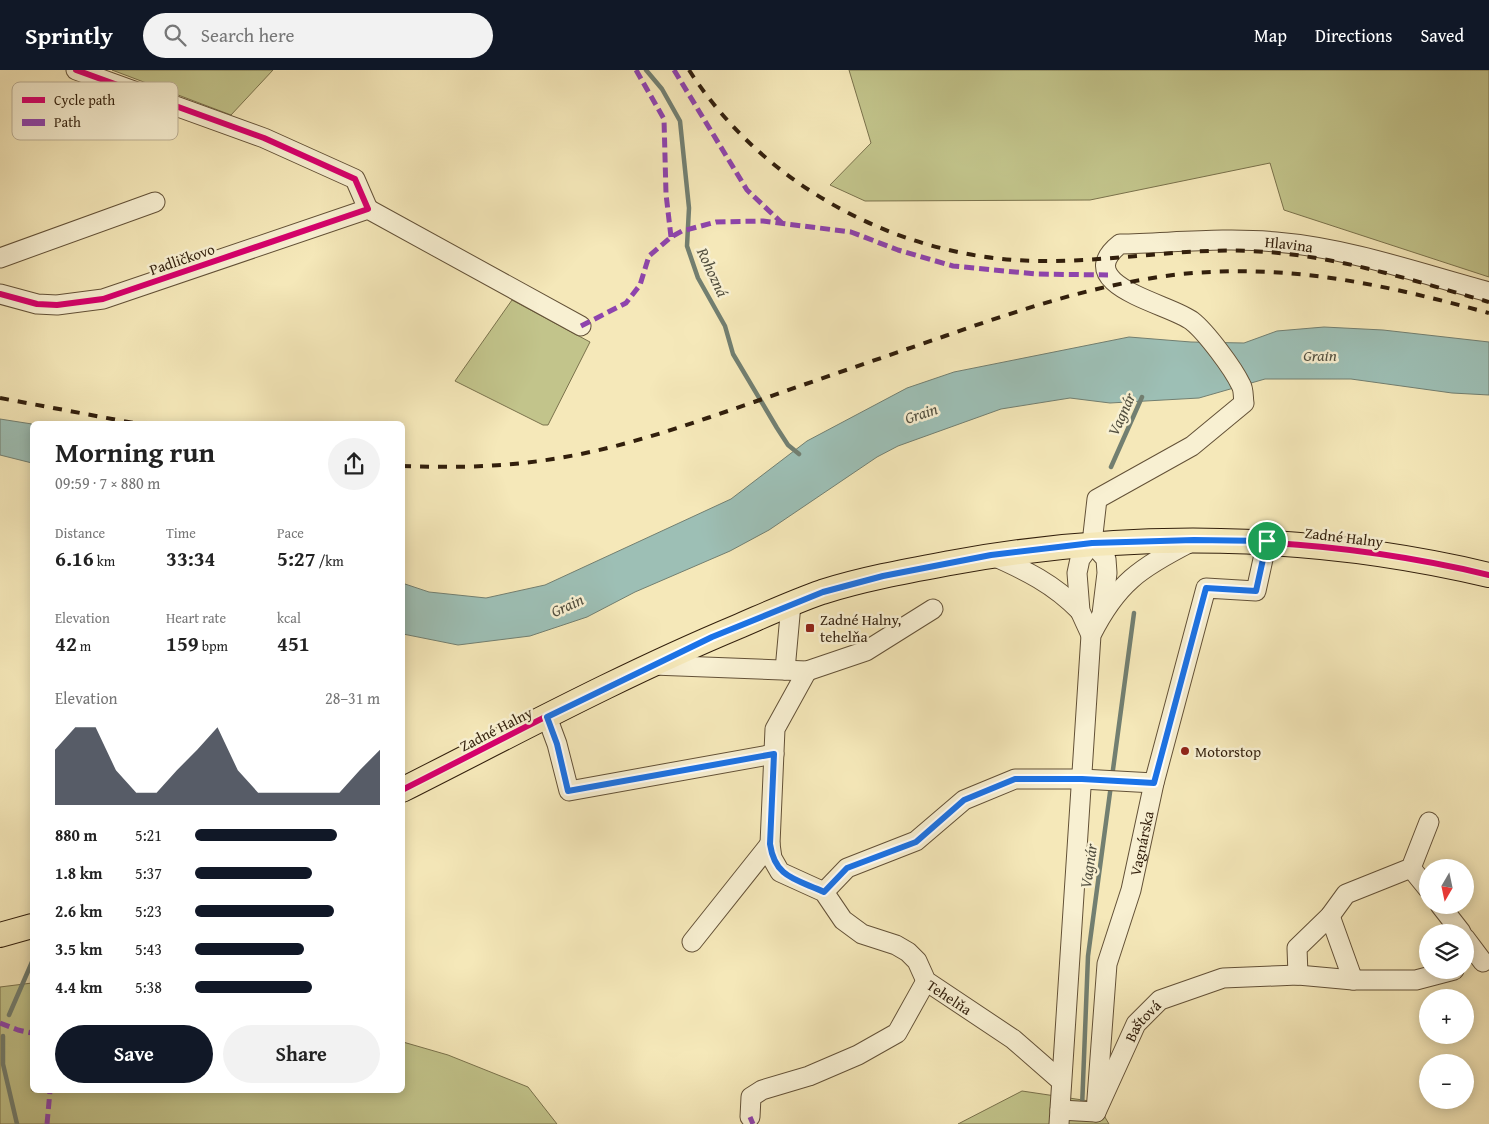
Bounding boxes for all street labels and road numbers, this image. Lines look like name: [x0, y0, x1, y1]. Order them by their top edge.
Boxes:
street label: Hlavina: [1264, 231, 1315, 257]
street label: Padličkovo: [147, 238, 218, 280]
street label: Zadné Halny: [1304, 522, 1385, 552]
street label: Zadné Halny: [456, 701, 536, 756]
street label: Vagnárska: [1124, 809, 1158, 878]
street label: Tehelňa: [923, 974, 976, 1019]
street label: Baštová: [1119, 995, 1165, 1045]

